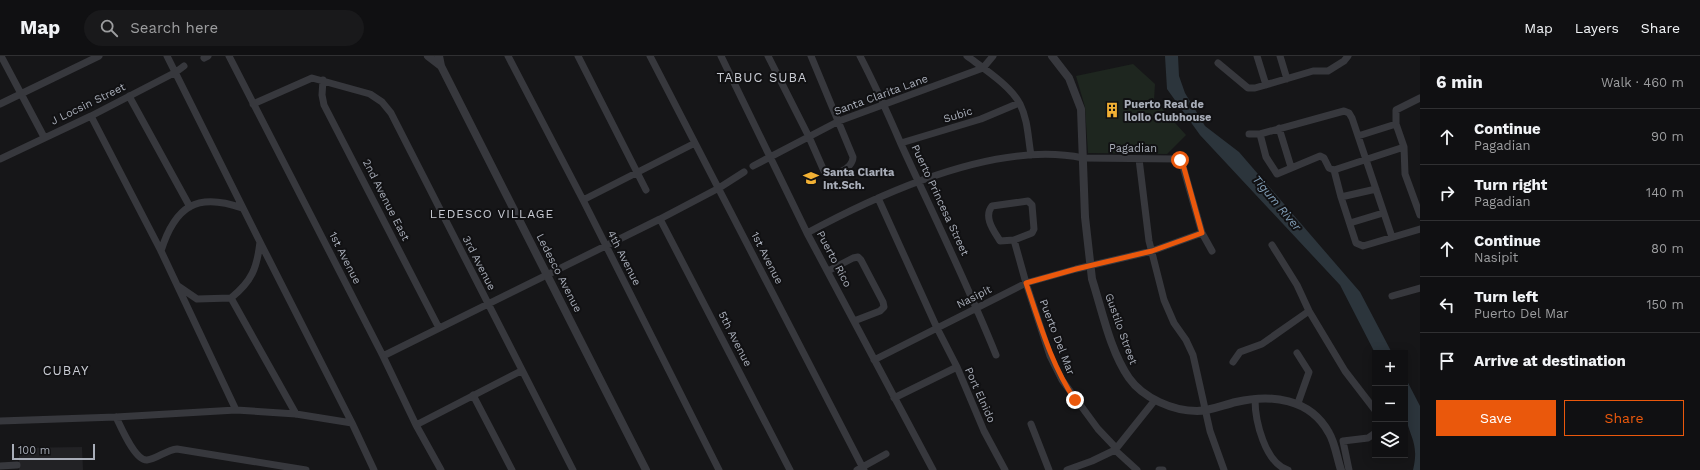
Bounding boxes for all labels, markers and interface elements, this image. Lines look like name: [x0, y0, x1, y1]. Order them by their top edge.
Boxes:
search box: [84, 10, 364, 46]
text: Map: [20, 16, 60, 39]
icon: search: [98, 17, 120, 39]
text: Search here: [130, 19, 218, 37]
text: Map: [1524, 20, 1553, 36]
text: Layers: [1575, 20, 1619, 36]
text: Share: [1641, 20, 1680, 36]
district label: TABUC SUBA: [717, 70, 807, 85]
street label: Santa Clarita Lane: [832, 72, 930, 118]
text: 6 min: [1436, 72, 1483, 92]
text: Walk · 460 m: [1601, 75, 1684, 90]
street label: J Locsin Street: [49, 80, 128, 128]
place label: Puerto Real de Iloilo Clubhouse: [1124, 98, 1211, 124]
building icon: Puerto Real de Iloilo Clubhouse: [1103, 101, 1121, 119]
street label: Subic: [942, 104, 974, 126]
text: Continue: [1474, 120, 1541, 138]
icon: ahead: [1436, 126, 1458, 148]
text: 90 m: [1651, 129, 1684, 144]
text: Pagadian: [1474, 138, 1531, 153]
street label: Puerto Princesa Street: [909, 142, 972, 258]
street label: Pagadian: [1109, 142, 1157, 155]
route start: [1171, 151, 1189, 169]
street label: 2nd Avenue East: [360, 157, 412, 243]
place label: Santa Clarita Int.Sch.: [823, 166, 895, 192]
school or university icon: Santa Clarita Int.Sch.: [802, 169, 820, 187]
water label: Tigum River: [1250, 172, 1305, 235]
text: Turn right: [1474, 176, 1547, 194]
icon: right: [1436, 182, 1458, 204]
text: 140 m: [1646, 185, 1684, 200]
text: Pagadian: [1474, 194, 1531, 209]
district label: LEDESCO VILLAGE: [430, 207, 554, 221]
street label: 4th Avenue: [605, 228, 643, 288]
street label: Puerto Rico: [814, 229, 854, 289]
street label: 1st Avenue: [326, 230, 364, 286]
street label: 1st Avenue: [748, 230, 786, 286]
street label: Ledesco Avenue: [534, 231, 584, 315]
text: Continue: [1474, 232, 1541, 250]
street label: 3rd Avenue: [460, 233, 498, 293]
icon: ahead: [1436, 238, 1458, 260]
text: 80 m: [1651, 241, 1684, 256]
text: Nasipit: [1474, 250, 1518, 265]
street label: Nasipit: [954, 283, 994, 311]
text: Turn left: [1474, 288, 1538, 306]
street label: Gustilo Street: [1102, 292, 1140, 367]
icon: left: [1436, 294, 1458, 316]
street label: Puerto Del Mar: [1037, 297, 1078, 377]
text: 150 m: [1646, 297, 1684, 312]
text: Puerto Del Mar: [1474, 306, 1569, 321]
street label: 5th Avenue: [716, 309, 754, 369]
map controls: [1372, 350, 1408, 458]
button: +: [1372, 350, 1408, 386]
icon: arrive: [1436, 350, 1458, 372]
text: Arrive at destination: [1474, 352, 1626, 370]
district label: CUBAY: [43, 363, 89, 378]
street label: Port Elnido: [962, 365, 998, 425]
button: −: [1372, 386, 1408, 422]
route end: [1066, 391, 1084, 409]
button: Save: [1436, 400, 1556, 436]
button: Share: [1564, 400, 1684, 436]
button: layers: [1372, 422, 1408, 458]
scale bar: [12, 442, 95, 461]
text: 100 m: [18, 444, 50, 457]

